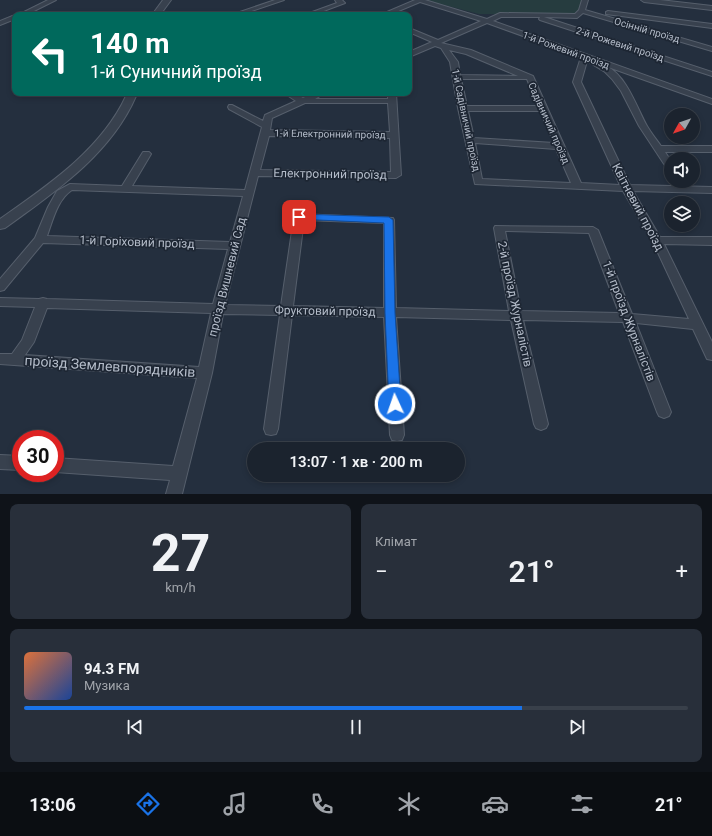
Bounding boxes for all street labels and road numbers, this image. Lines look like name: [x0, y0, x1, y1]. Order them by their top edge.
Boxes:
street label: Осінній проїзд: [613, 15, 681, 45]
street label: 2-й Рожевий проїзд: [575, 25, 665, 63]
street label: 1-й Рожевий проїзд: [521, 29, 611, 71]
street label: 1-й Садівничий проїзд: [450, 68, 482, 172]
street label: Садівничий проїзд: [526, 81, 572, 165]
street label: 1-й Електронний проїзд: [274, 128, 386, 140]
street label: Квітневий проїзд: [609, 161, 667, 253]
street label: Електронний проїзд: [273, 166, 387, 182]
street label: проїзд Вишневий Сад: [205, 216, 249, 338]
street label: 1-й Горіховий проїзд: [79, 233, 195, 251]
street label: 2-й проїзд Журналістів: [495, 240, 535, 368]
street label: 1-й проїзд Журналістів: [600, 259, 659, 383]
street label: Фруктовий проїзд: [274, 303, 376, 319]
street label: проїзд Землевпорядників: [24, 352, 196, 380]

